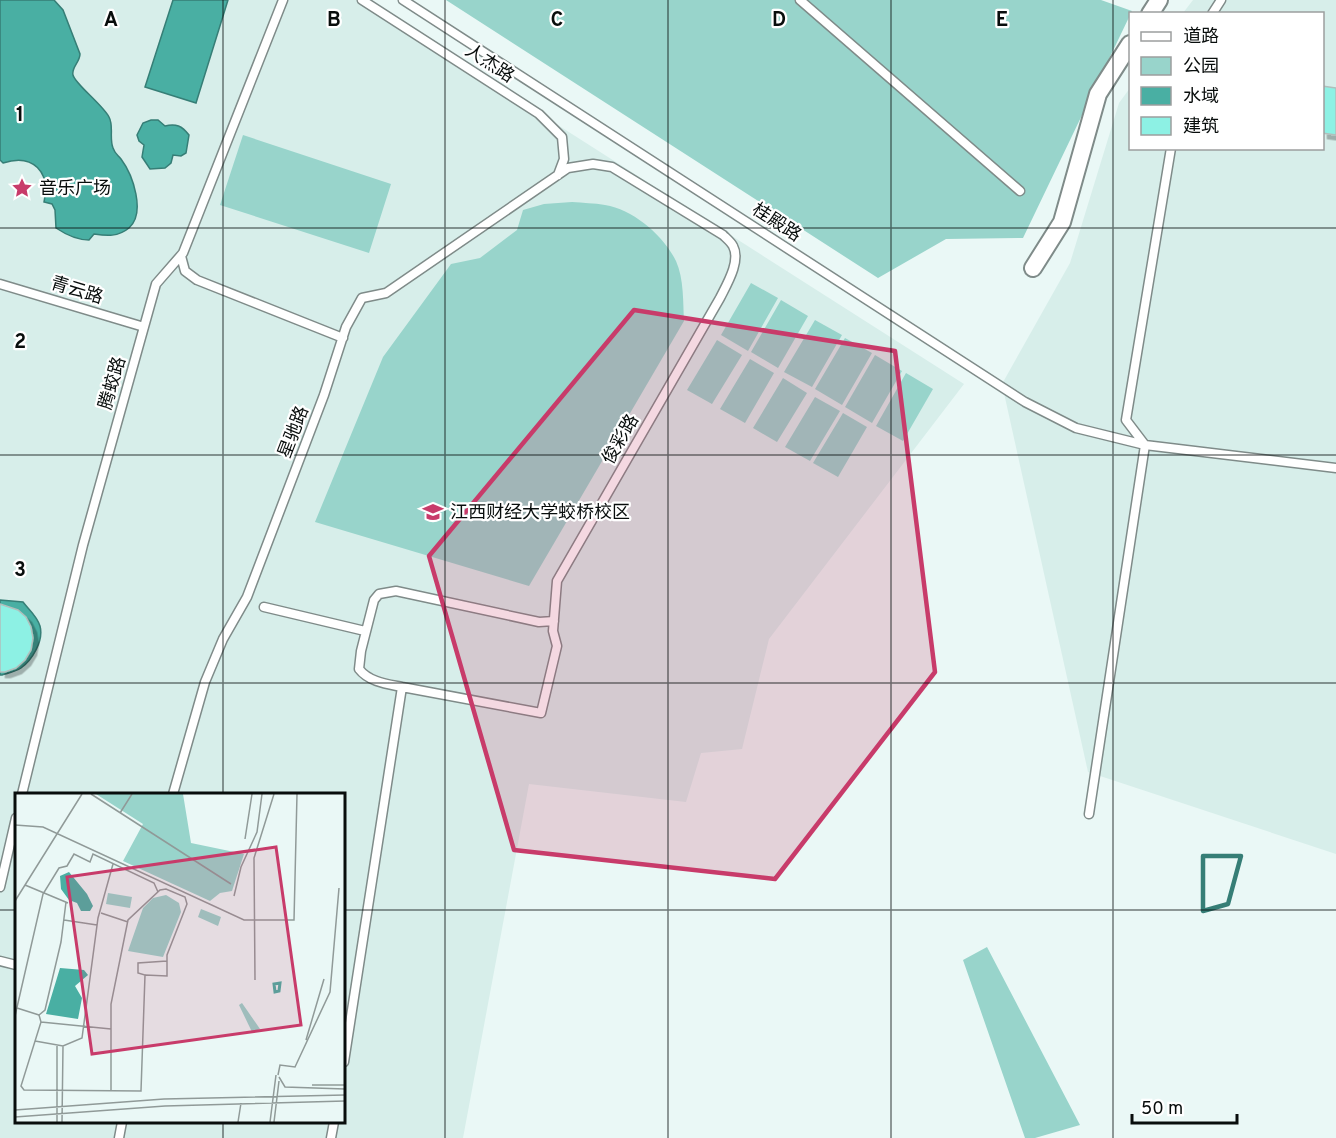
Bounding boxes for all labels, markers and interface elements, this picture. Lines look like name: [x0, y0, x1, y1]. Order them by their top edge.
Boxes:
text: A: [104, 8, 118, 34]
text: B: [327, 8, 341, 34]
text: C: [551, 8, 563, 34]
text: D: [772, 8, 786, 34]
text: E: [996, 8, 1008, 34]
legend: [1129, 12, 1324, 150]
text: 道路: [1183, 26, 1219, 49]
street label: 人杰路: [460, 40, 518, 89]
text: 公园: [1183, 56, 1219, 79]
text: 水域: [1183, 86, 1219, 109]
text: 1: [16, 103, 24, 129]
text: 建筑: [1183, 116, 1219, 139]
place icon: 音乐广场: [10, 176, 34, 200]
place label: 音乐广场: [39, 178, 111, 201]
street label: 桂殿路: [747, 199, 805, 248]
street label: 青云路: [47, 273, 106, 310]
text: 2: [14, 330, 26, 356]
street label: 腾蛟路: [95, 354, 132, 413]
street label: 星驰路: [274, 403, 315, 462]
street label: 俊彩路: [598, 411, 645, 469]
school or university icon: 江西财经大学蛟桥校区: [421, 500, 445, 524]
place label: 江西财经大学蛟桥校区: [450, 502, 630, 525]
text: 3: [14, 558, 26, 584]
inset map: [15, 793, 345, 1123]
scale bar: [1132, 1087, 1237, 1125]
text: 50 m: [1141, 1098, 1183, 1121]

